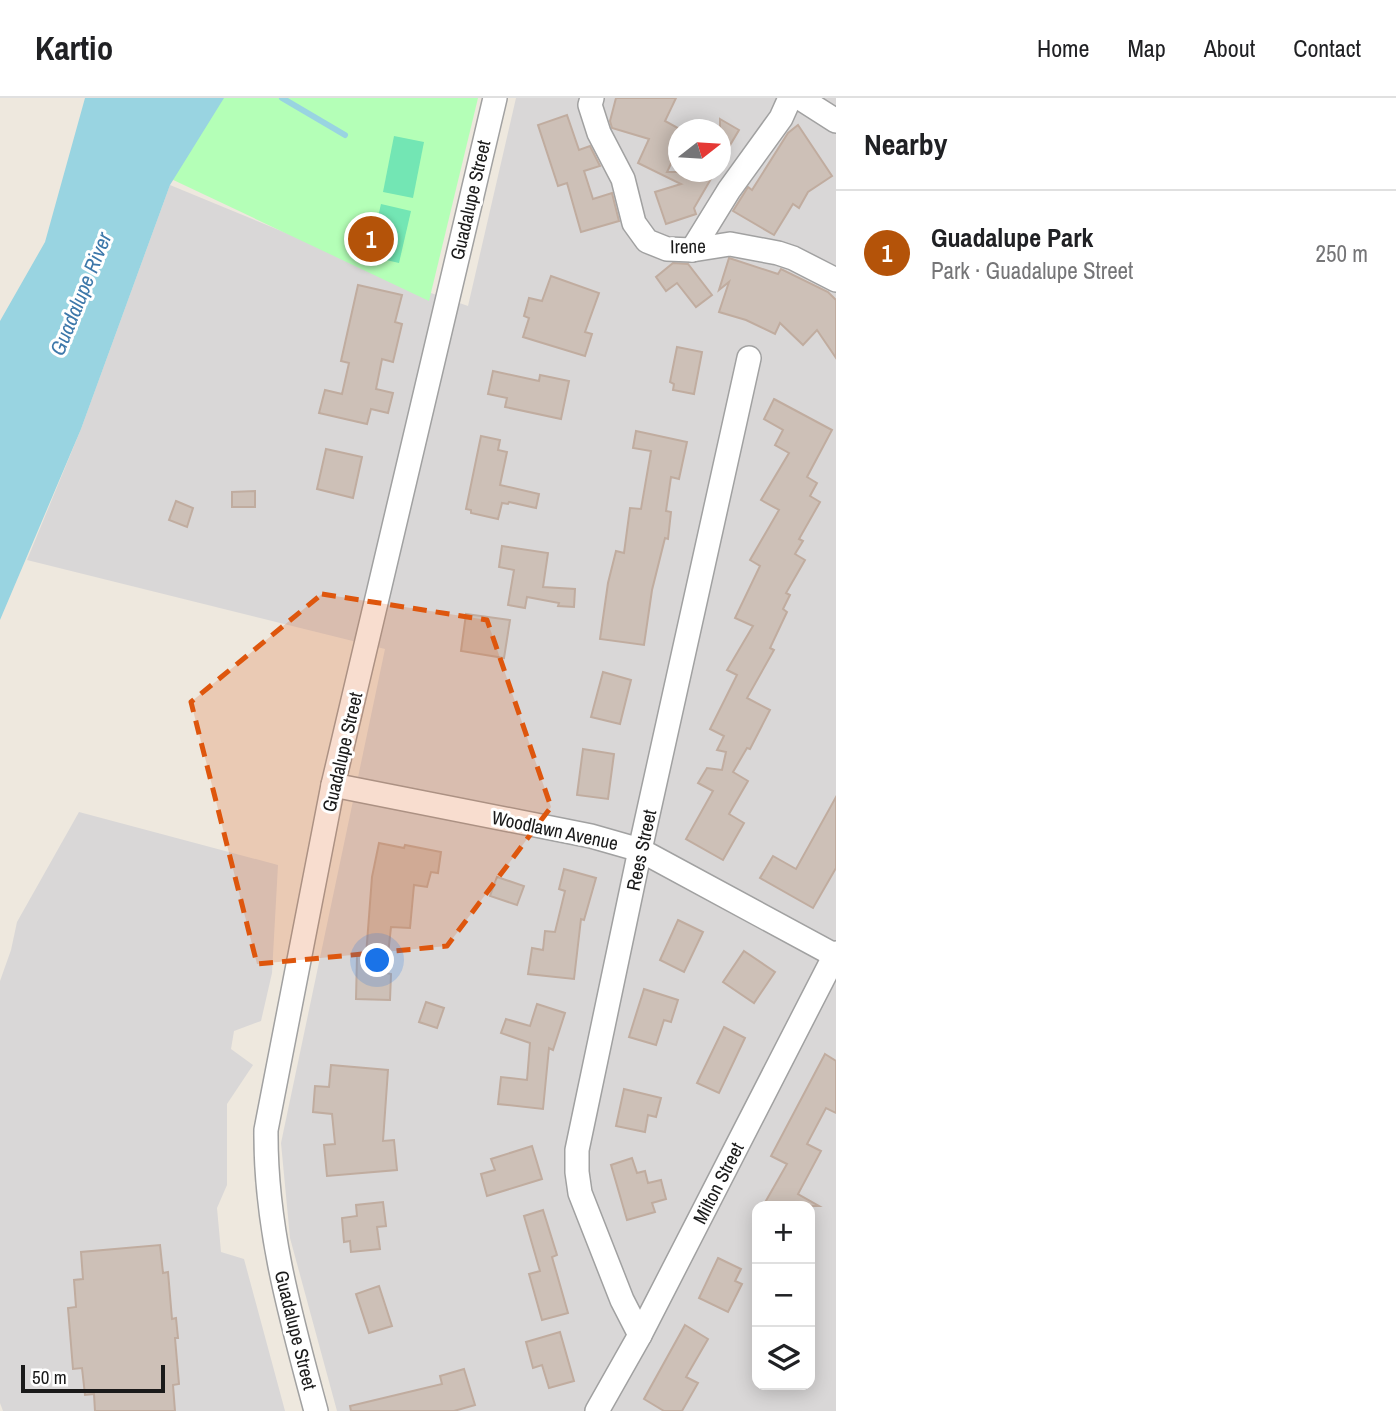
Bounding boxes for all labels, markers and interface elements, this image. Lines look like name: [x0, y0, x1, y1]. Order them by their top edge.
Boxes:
text: Kartio: [35, 26, 113, 70]
text: Home: [1037, 32, 1089, 64]
text: Map: [1127, 32, 1166, 64]
text: About: [1204, 32, 1255, 64]
text: Contact: [1293, 32, 1361, 64]
north arrow: [668, 119, 731, 182]
text: Nearby: [864, 124, 947, 164]
street label: Guadalupe Street: [444, 137, 497, 262]
pin: 1: [348, 213, 394, 265]
text: Guadalupe Park: [931, 220, 1093, 255]
water label: Guadalupe River: [43, 227, 119, 360]
street label: Irene: [670, 233, 706, 259]
text: 1: [882, 238, 892, 269]
text: 250 m: [1316, 238, 1368, 269]
text: Park · Guadalupe Street: [931, 255, 1133, 286]
street label: Guadalupe Street: [316, 689, 369, 814]
street label: Woodlawn Avenue: [489, 804, 621, 856]
street label: Rees Street: [620, 806, 662, 893]
your location: [360, 943, 394, 977]
street label: Milton Street: [686, 1137, 750, 1228]
map controls: [752, 1201, 815, 1390]
button: +: [752, 1201, 815, 1264]
button: −: [752, 1264, 815, 1327]
street label: Guadalupe Street: [269, 1268, 324, 1393]
button: layers: [752, 1327, 815, 1390]
scale bar: [21, 1362, 164, 1394]
text: 50 m: [32, 1364, 67, 1390]

